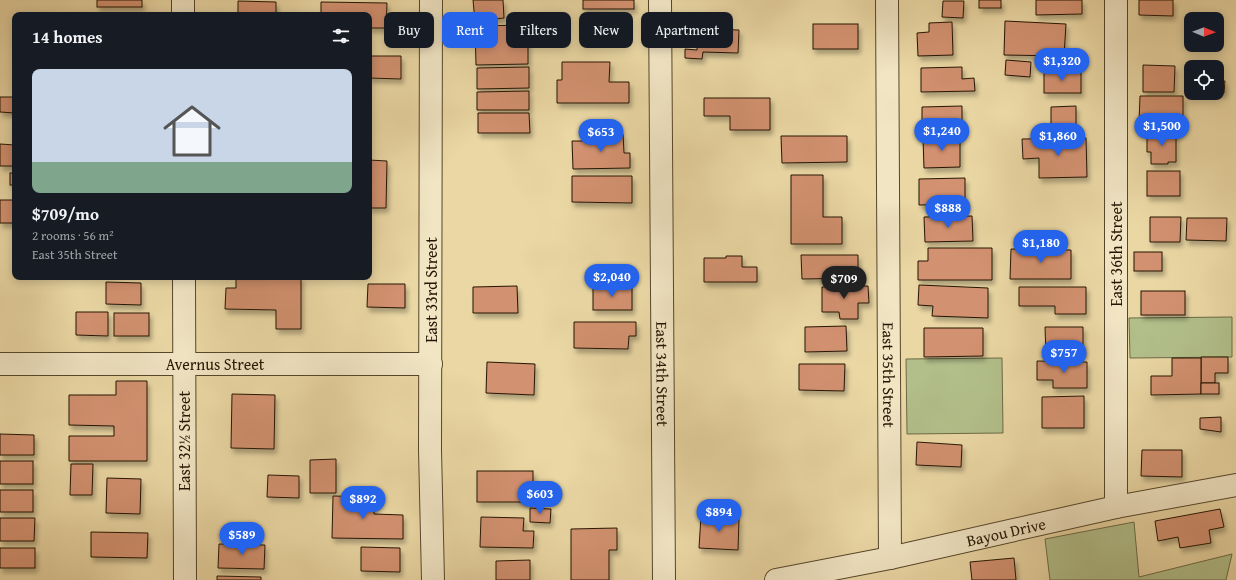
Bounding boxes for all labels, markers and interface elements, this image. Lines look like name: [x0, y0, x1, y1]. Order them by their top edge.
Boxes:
chip: Buy: [384, 12, 434, 48]
chip: Rent: [442, 12, 498, 48]
chip: Filters: [506, 12, 571, 48]
chip: New: [579, 12, 633, 48]
chip: Apartment: [641, 12, 733, 48]
north arrow: [1184, 12, 1224, 52]
map controls: [1184, 12, 1224, 100]
text: 14 homes: [32, 24, 103, 49]
icon: filters: [330, 25, 352, 47]
pin: $1,320: [1029, 48, 1095, 82]
text: $1,320: [1043, 51, 1081, 70]
button: locate: [1184, 60, 1224, 100]
icon: home: [156, 95, 228, 167]
pin: $1,500: [1129, 113, 1195, 147]
text: $1,500: [1143, 116, 1181, 135]
pin: $1,240: [909, 118, 975, 152]
pin: $653: [577, 119, 625, 153]
text: $1,240: [923, 121, 961, 140]
text: $653: [588, 122, 614, 141]
pin: $1,860: [1025, 123, 1091, 157]
text: $1,860: [1039, 126, 1077, 145]
pin: $888: [924, 195, 972, 229]
text: $888: [935, 198, 961, 217]
text: $709/mo: [32, 201, 99, 226]
street label: East 36th Street: [1104, 201, 1128, 307]
text: 2 rooms · 56 m²: [32, 226, 114, 245]
pin: $1,180: [1008, 230, 1074, 264]
text: $1,180: [1022, 233, 1060, 252]
street label: East 33rd Street: [419, 237, 443, 343]
text: East 35th Street: [32, 245, 118, 264]
pin: $2,040: [579, 264, 645, 298]
pin: $709: [820, 266, 868, 300]
text: $2,040: [593, 267, 631, 286]
text: $709: [831, 269, 857, 288]
street label: East 34th Street: [650, 321, 675, 427]
street label: East 35th Street: [877, 322, 901, 428]
pin: $757: [1040, 340, 1088, 374]
text: $757: [1051, 343, 1077, 362]
street label: Avernus Street: [166, 352, 265, 376]
street label: East 32½ Street: [172, 391, 196, 491]
pin: $603: [516, 481, 564, 515]
text: $603: [527, 484, 553, 503]
pin: $892: [339, 486, 387, 520]
text: $892: [350, 489, 376, 508]
pin: $894: [695, 499, 743, 533]
text: $894: [706, 502, 732, 521]
street label: Bayou Drive: [964, 511, 1048, 552]
pin: $589: [218, 522, 266, 556]
text: $589: [229, 525, 255, 544]

